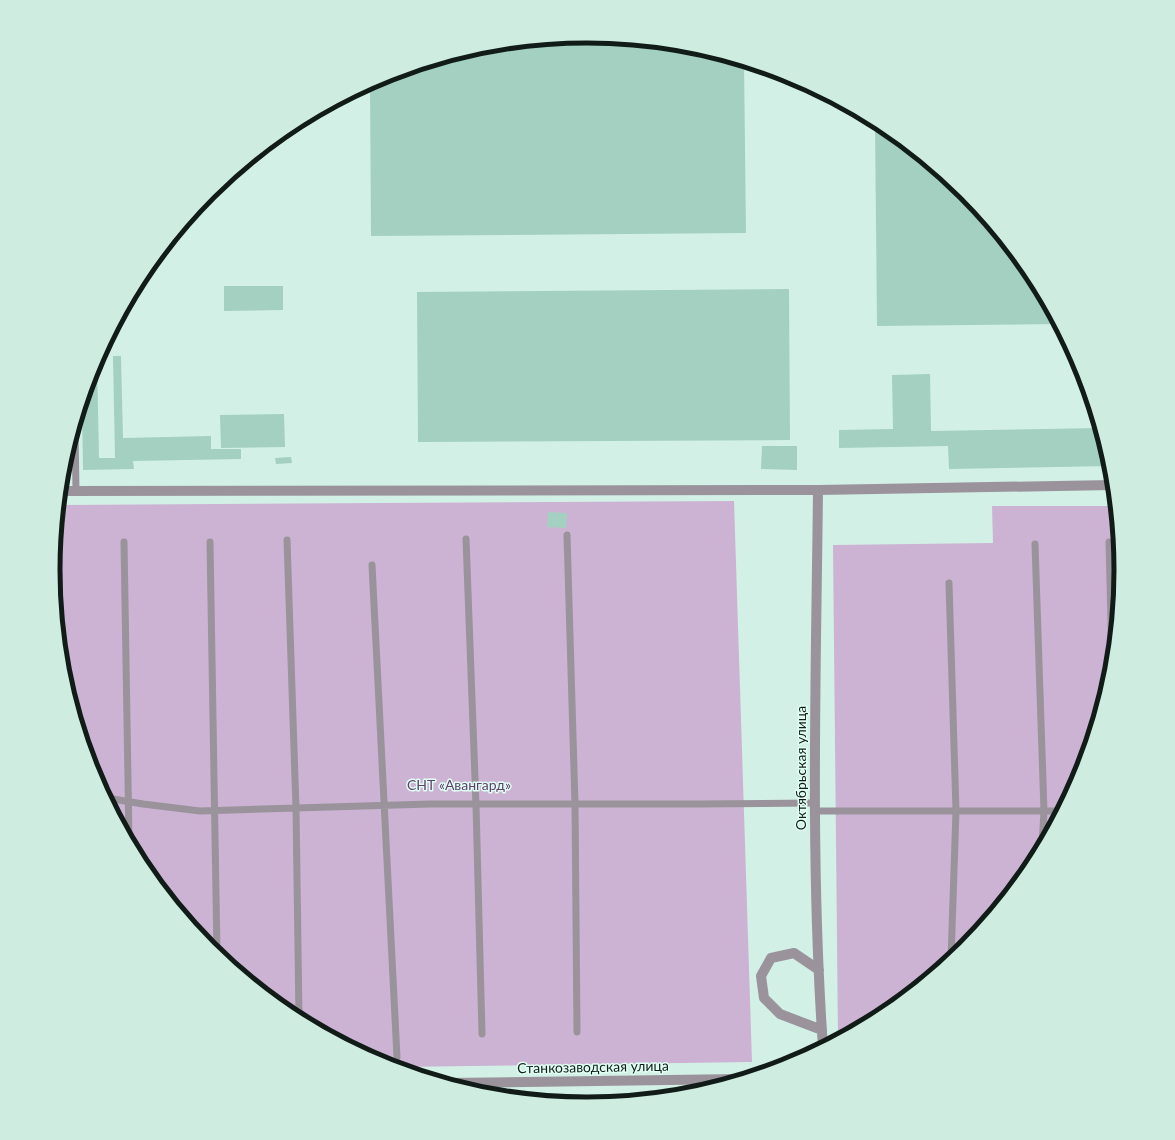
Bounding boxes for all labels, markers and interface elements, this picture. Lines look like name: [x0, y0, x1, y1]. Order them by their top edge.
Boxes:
street label: Октябрьская улица: [792, 706, 809, 830]
park label: СНТ «Авангард»: [407, 776, 511, 793]
street label: Станкозаводская улица: [517, 1057, 669, 1076]

